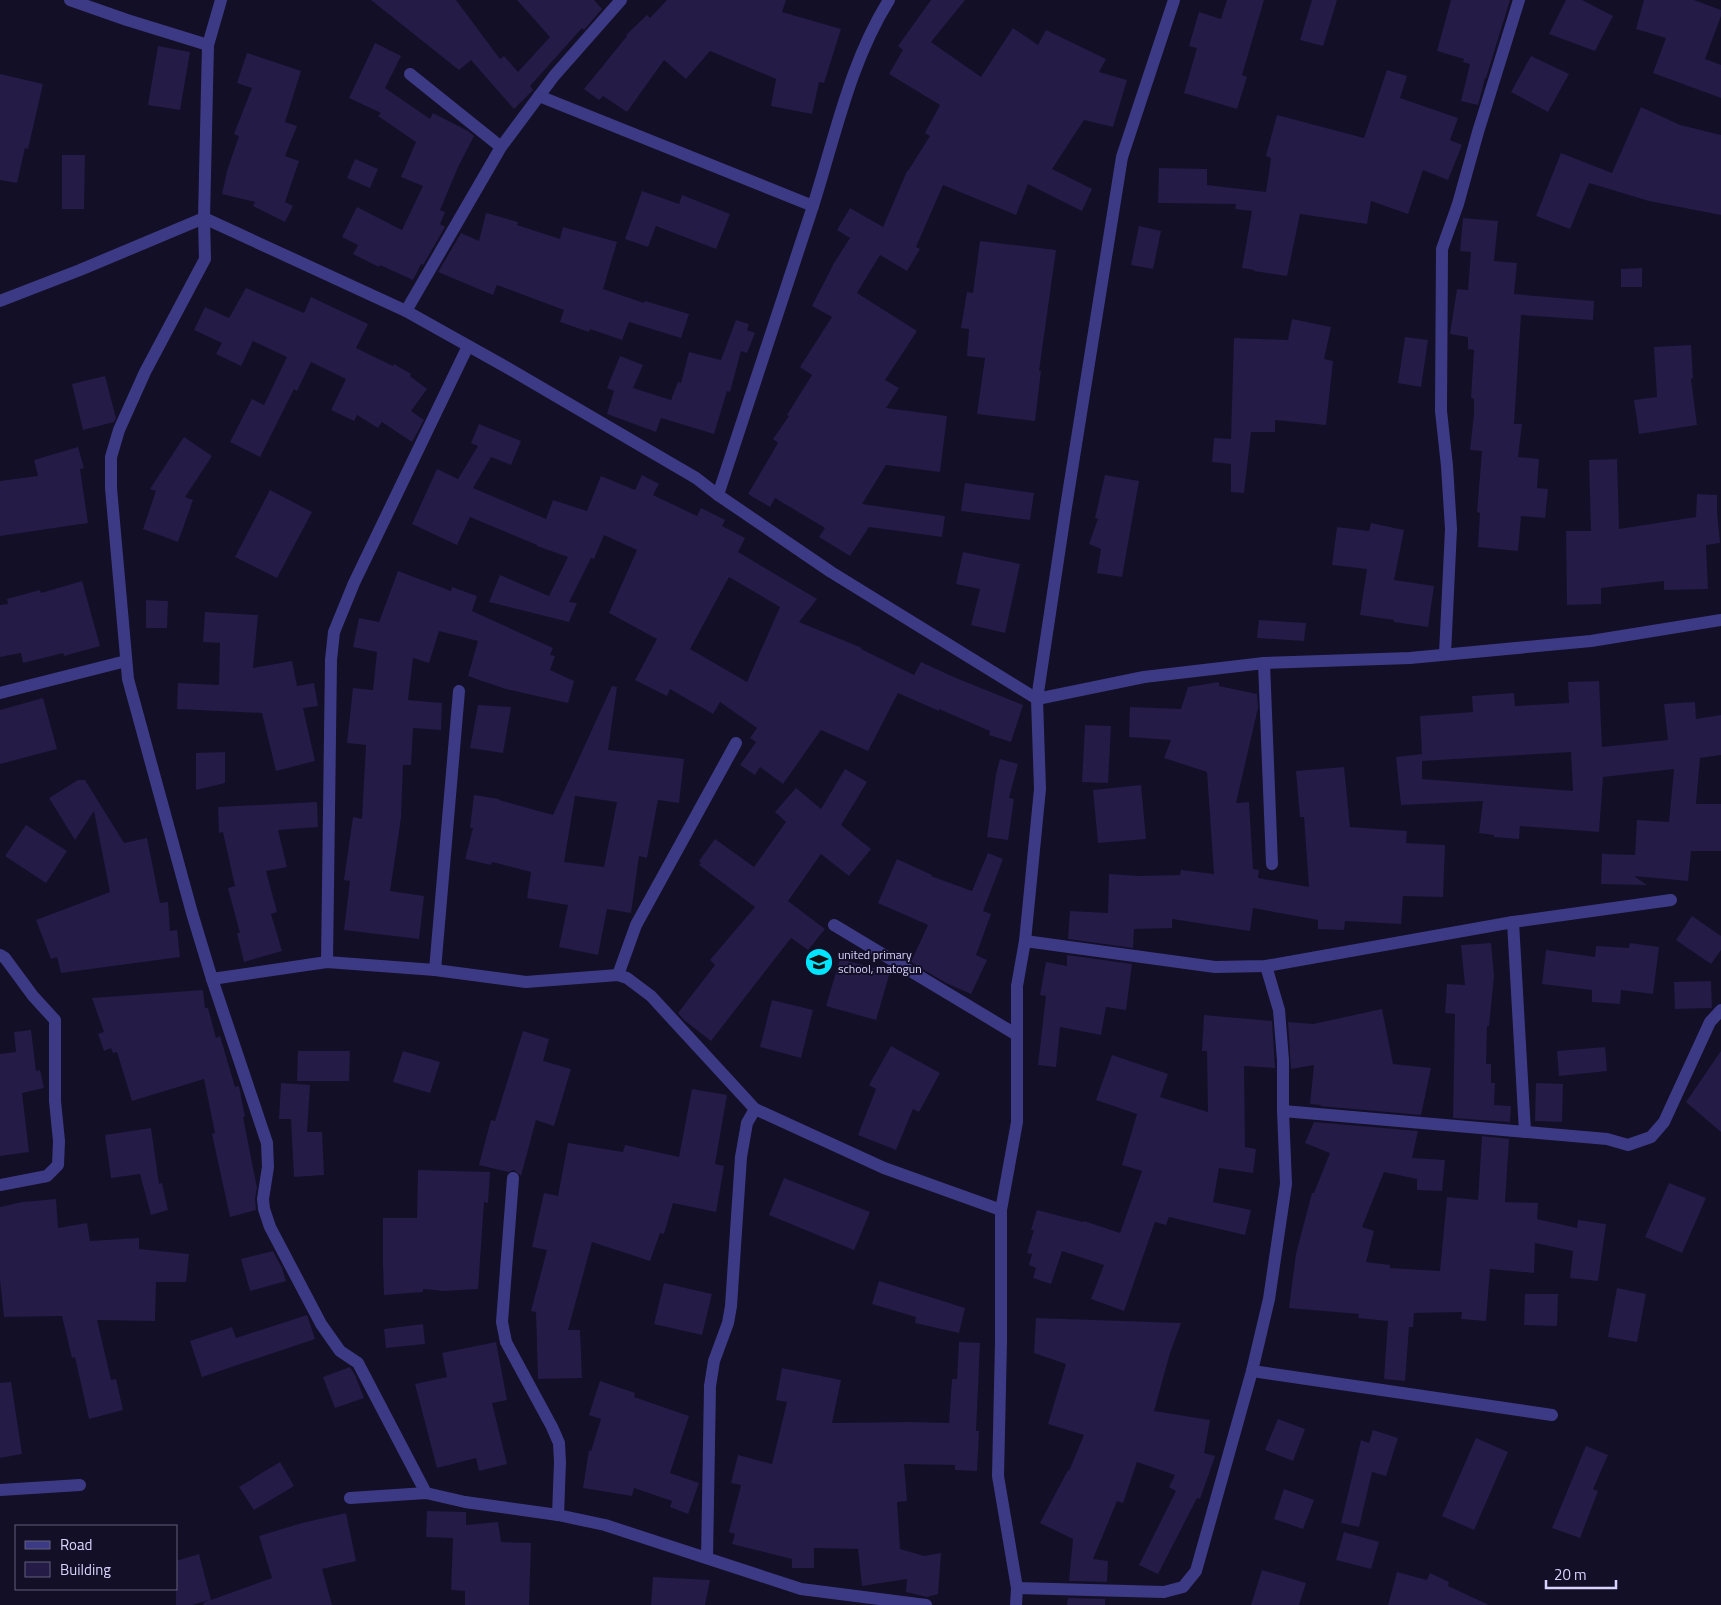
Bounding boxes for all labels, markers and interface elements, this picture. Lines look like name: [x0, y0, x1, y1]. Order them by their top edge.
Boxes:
place label: united primary school, matogun: [838, 945, 922, 978]
school or university icon: united primary school, matogun: [804, 947, 834, 977]
legend: [15, 1525, 178, 1590]
text: Road: [60, 1533, 92, 1556]
text: Building: [60, 1558, 111, 1581]
scale bar: [1546, 1558, 1616, 1590]
text: 20 m: [1554, 1563, 1587, 1586]

